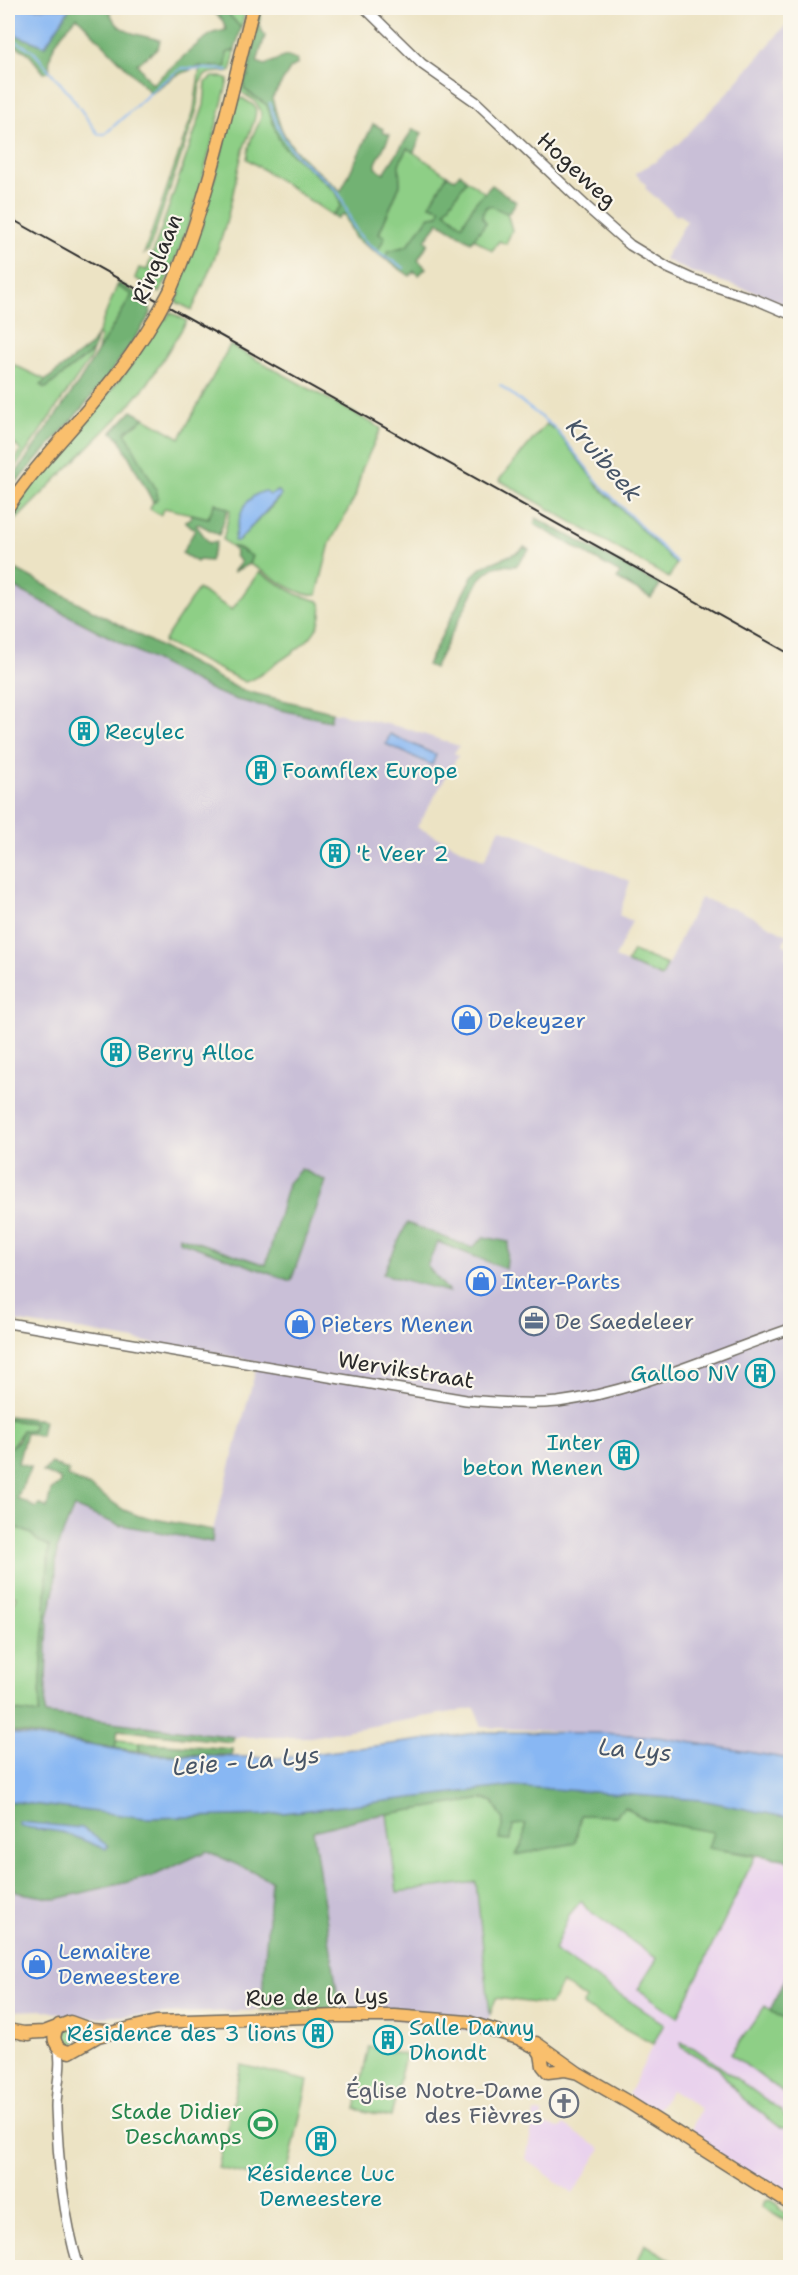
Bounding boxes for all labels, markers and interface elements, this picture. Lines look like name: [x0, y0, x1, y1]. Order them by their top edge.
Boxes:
street label: Hogeweg: [531, 126, 623, 214]
street label: Ringlaan: [125, 210, 189, 308]
water label: Kruibeek: [559, 411, 649, 509]
building icon: Recylec: [68, 715, 100, 747]
place label: Recylec: [105, 717, 185, 746]
building icon: Foamflex Europe: [245, 754, 277, 786]
place label: Foamflex Europe: [282, 756, 458, 785]
building icon: 't Veer 2: [319, 837, 351, 869]
place label: 't Veer 2: [356, 839, 449, 868]
shop icon: Dekeyzer: [451, 1004, 483, 1036]
place label: Dekeyzer: [488, 1006, 586, 1035]
building icon: Berry Alloc: [100, 1036, 132, 1068]
place label: Berry Alloc: [137, 1038, 255, 1067]
shop icon: Inter-Parts: [465, 1265, 497, 1297]
place label: Inter-Parts: [502, 1267, 621, 1296]
office icon: De Saedeleer: [518, 1305, 550, 1337]
place label: De Saedeleer: [555, 1307, 694, 1336]
shop icon: Pieters Menen: [284, 1308, 316, 1340]
place label: Pieters Menen: [321, 1310, 473, 1339]
street label: Wervikstraat: [336, 1345, 476, 1395]
building icon: Galloo NV: [744, 1357, 776, 1389]
place label: Galloo NV: [630, 1359, 739, 1388]
place label: Inter beton Menen: [462, 1428, 603, 1482]
building icon: Inter beton Menen: [608, 1439, 640, 1471]
water label: La Lys: [597, 1731, 673, 1769]
water label: Leie - La Lys: [171, 1739, 321, 1783]
place label: Lemaitre Demeestere: [58, 1937, 181, 1991]
shop icon: Lemaitre Demeestere: [21, 1948, 53, 1980]
street label: Rue de la Lys: [245, 1981, 389, 2013]
place label: Salle Danny Dhondt: [409, 2013, 535, 2067]
building icon: Résidence des 3 lions: [302, 2017, 334, 2049]
place label: Résidence des 3 lions: [67, 2019, 297, 2048]
building icon: Salle Danny Dhondt: [372, 2024, 404, 2056]
place label: Église Notre-Dame des Fièvres: [346, 2076, 543, 2130]
church icon: Église Notre-Dame des Fièvres: [548, 2087, 580, 2119]
place label: Stade Didier Deschamps: [111, 2097, 242, 2151]
sports icon: Stade Didier Deschamps: [247, 2108, 279, 2140]
building icon: Résidence Luc Demeestere: [305, 2125, 337, 2157]
place label: Résidence Luc Demeestere: [247, 2159, 395, 2213]

